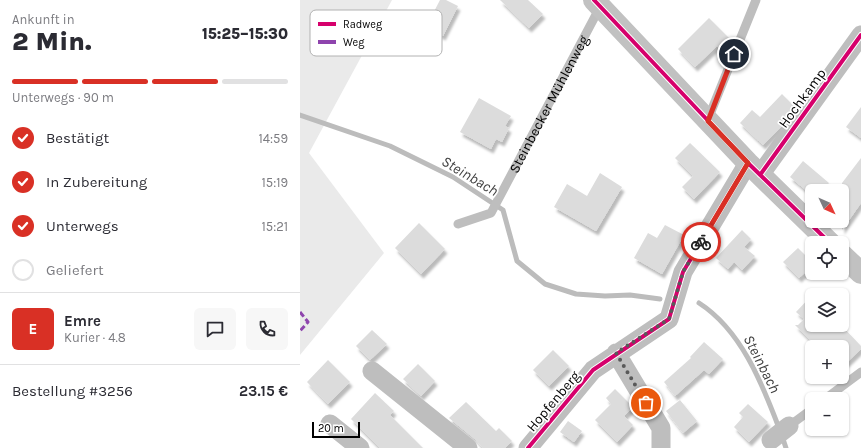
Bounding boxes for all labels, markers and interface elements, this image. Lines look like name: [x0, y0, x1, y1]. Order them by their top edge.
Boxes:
legend: [310, 10, 442, 56]
text: Ankunft in: [12, 12, 75, 27]
text: Radweg: [343, 18, 383, 31]
text: 15:25–15:30: [202, 25, 288, 43]
text: 2 Min.: [12, 26, 92, 57]
street label: Steinbecker Mühlenweg: [506, 32, 593, 176]
text: Weg: [343, 36, 365, 49]
pin: [717, 37, 751, 71]
icon: home: [723, 43, 745, 65]
street label: Hochkamp: [775, 65, 830, 131]
text: Unterwegs · 90 m: [12, 90, 114, 105]
icon: check: [12, 127, 34, 149]
text: Bestätigt: [46, 129, 109, 147]
text: 14:59: [259, 131, 288, 146]
water label: Steinbach: [438, 152, 502, 200]
icon: check: [12, 171, 34, 193]
text: In Zubereitung: [46, 173, 147, 191]
text: 15:19: [262, 175, 288, 190]
north arrow: [805, 184, 849, 228]
map controls: [805, 184, 849, 436]
icon: check: [12, 215, 34, 237]
text: Unterwegs: [46, 217, 119, 235]
text: 15:21: [262, 219, 288, 234]
courier: [681, 222, 721, 262]
icon: bike: [690, 231, 712, 253]
button: locate: [805, 236, 849, 280]
text: Geliefert: [46, 261, 104, 279]
button: layers: [805, 288, 849, 332]
button: chat: [194, 308, 236, 350]
button: phone: [246, 308, 288, 350]
text: Emre: [64, 312, 101, 330]
text: E: [29, 320, 37, 338]
text: Kurier · 4.8: [64, 330, 126, 345]
water label: Steinbach: [740, 332, 784, 396]
button: +: [805, 340, 849, 384]
street label: Hopfenberg: [523, 368, 584, 435]
text: Bestellung #3256: [12, 382, 133, 400]
text: 23.15 €: [239, 382, 288, 400]
pin: [629, 386, 663, 420]
icon: bag: [635, 392, 657, 414]
button: −: [805, 392, 849, 436]
scale bar: [312, 420, 360, 439]
text: 20 m: [318, 422, 344, 435]

